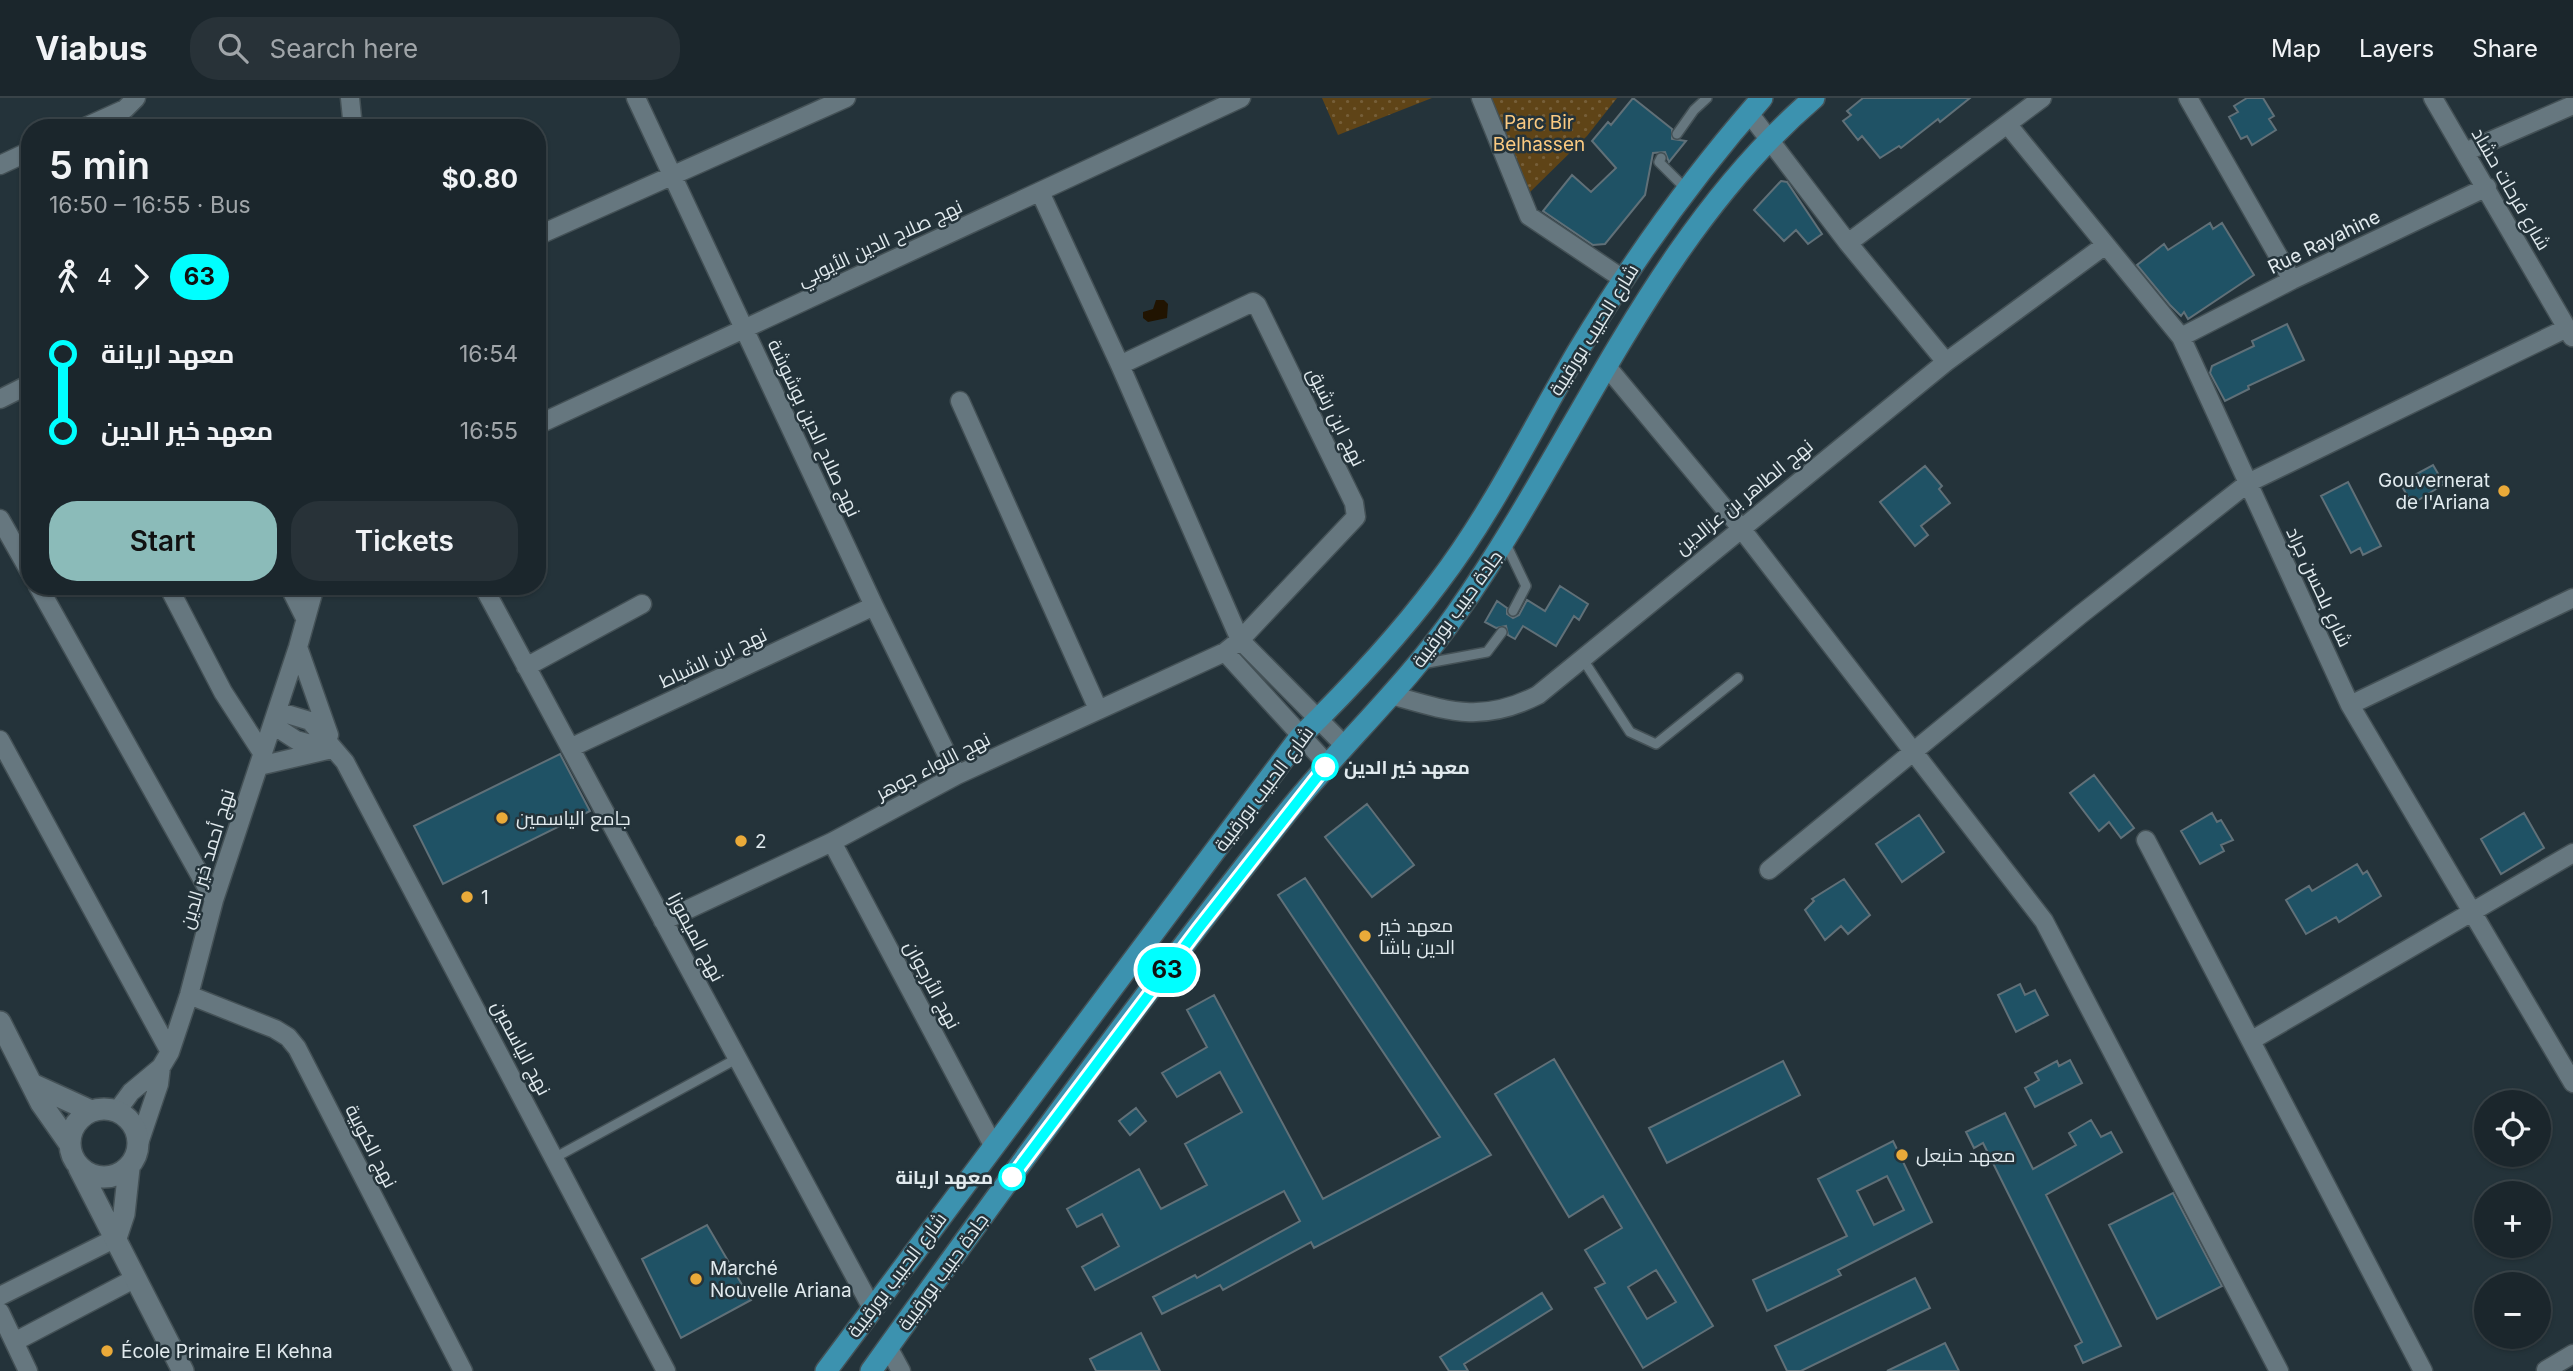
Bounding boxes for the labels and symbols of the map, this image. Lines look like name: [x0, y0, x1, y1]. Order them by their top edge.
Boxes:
park label: Parc Bir Belhassen: [1493, 111, 1585, 156]
street label: شارع فرحات حشاد: [2465, 124, 2555, 255]
street label: نهج صلاح الدين الأيوبي: [794, 195, 967, 294]
street label: Rue Rayahine: [2264, 205, 2384, 279]
street label: شارع الحبيب بورقيبة: [1544, 260, 1645, 401]
street label: نهج صلاح الدين بوشوشة: [761, 336, 865, 521]
street label: نهج ابن رشيق: [1300, 364, 1370, 471]
street label: نهج الطاهر بن عزالدين: [1670, 434, 1819, 561]
place label: Gouvernerat de l'Ariana: [2378, 469, 2490, 514]
marker: Gouvernerat de l'Ariana: [2496, 483, 2512, 499]
street label: شارع بلحسن جراد: [2279, 523, 2357, 651]
street label: جادة حبيب بورقيبة: [1407, 546, 1507, 672]
street label: نهج ابن الشباط: [656, 623, 771, 695]
street label: شارع الحبيب بورقيبة: [1209, 722, 1320, 857]
street label: نهج اللواء جوهر: [871, 727, 995, 807]
marker: معهد خير الدين: [1312, 754, 1338, 780]
place label: معهد خير الدين: [1344, 756, 1470, 779]
street label: نهج أحمد خير الدين: [175, 786, 241, 932]
place label: جامع الياسمين: [516, 807, 631, 832]
marker: جامع الياسمين: [494, 810, 510, 826]
place label: 2: [755, 830, 767, 853]
marker: 2: [733, 833, 749, 849]
place label: 1: [481, 886, 489, 909]
marker: 1: [459, 889, 475, 905]
street label: نهج الميموزا: [661, 889, 729, 986]
place label: معهد خير الدين باشا: [1378, 914, 1455, 959]
marker: معهد خير الدين باشا: [1357, 928, 1373, 944]
street label: نهج الأرجوان: [897, 937, 965, 1034]
line badge: 63: [1136, 947, 1198, 993]
street label: نهج الياسمين: [485, 997, 556, 1100]
street label: نهج الكوبية: [338, 1101, 402, 1192]
place label: معهد حنبعل: [1916, 1144, 2015, 1167]
marker: معهد حنبعل: [1894, 1147, 1910, 1163]
marker: معهد اريانة: [999, 1164, 1025, 1190]
place label: معهد اريانة: [895, 1166, 993, 1189]
street label: شارع الحبيب بورقيبة: [842, 1208, 953, 1343]
street label: جادة حبيب بورقيبة: [893, 1209, 993, 1335]
place label: Marché Nouvelle Ariana: [710, 1257, 852, 1302]
marker: Marché Nouvelle Ariana: [688, 1271, 704, 1287]
place label: École Primaire El Kehna: [121, 1339, 333, 1363]
marker: École Primaire El Kehna: [99, 1343, 115, 1359]

